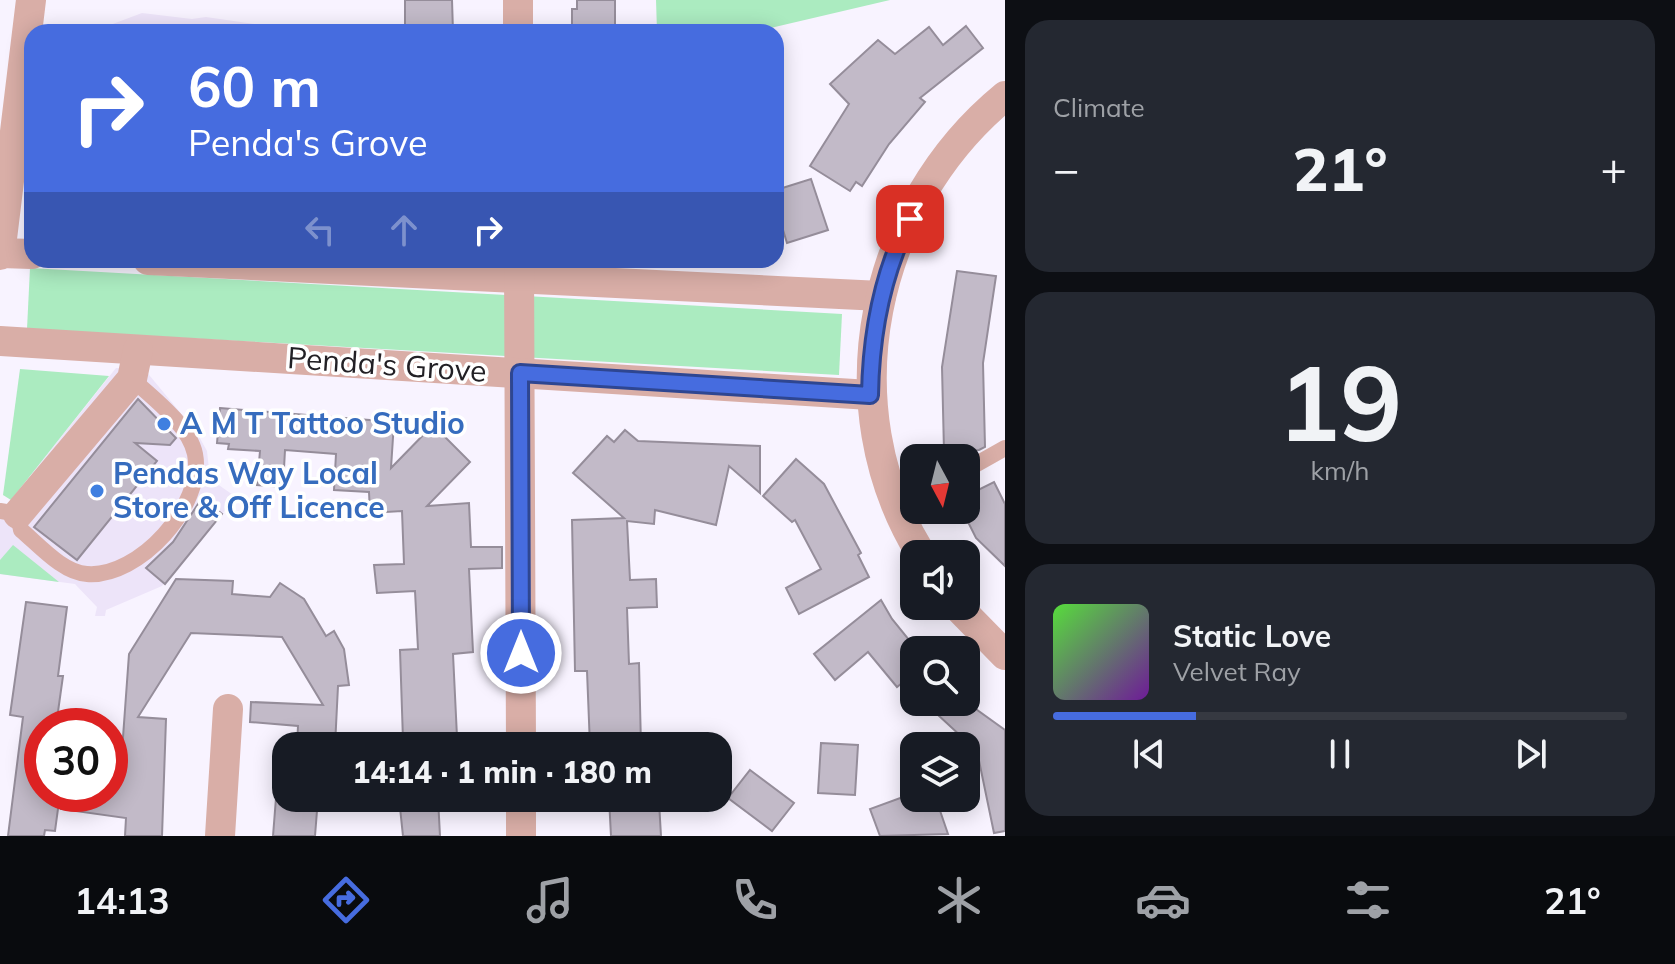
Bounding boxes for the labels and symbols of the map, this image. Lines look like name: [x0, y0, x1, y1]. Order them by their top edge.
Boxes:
pin: [876, 185, 944, 253]
street label: Penda's Grove: [286, 338, 488, 390]
place label: A M T Tattoo Studio: [180, 404, 465, 442]
marker: A M T Tattoo Studio: [155, 415, 173, 433]
north arrow: [900, 444, 980, 524]
place label: Pendas Way Local Store & Off Licence: [113, 454, 385, 526]
marker: Pendas Way Local Store & Off Licence: [88, 482, 106, 500]
position arrow: [479, 611, 563, 695]
speed limit sign: 30: [24, 708, 128, 812]

